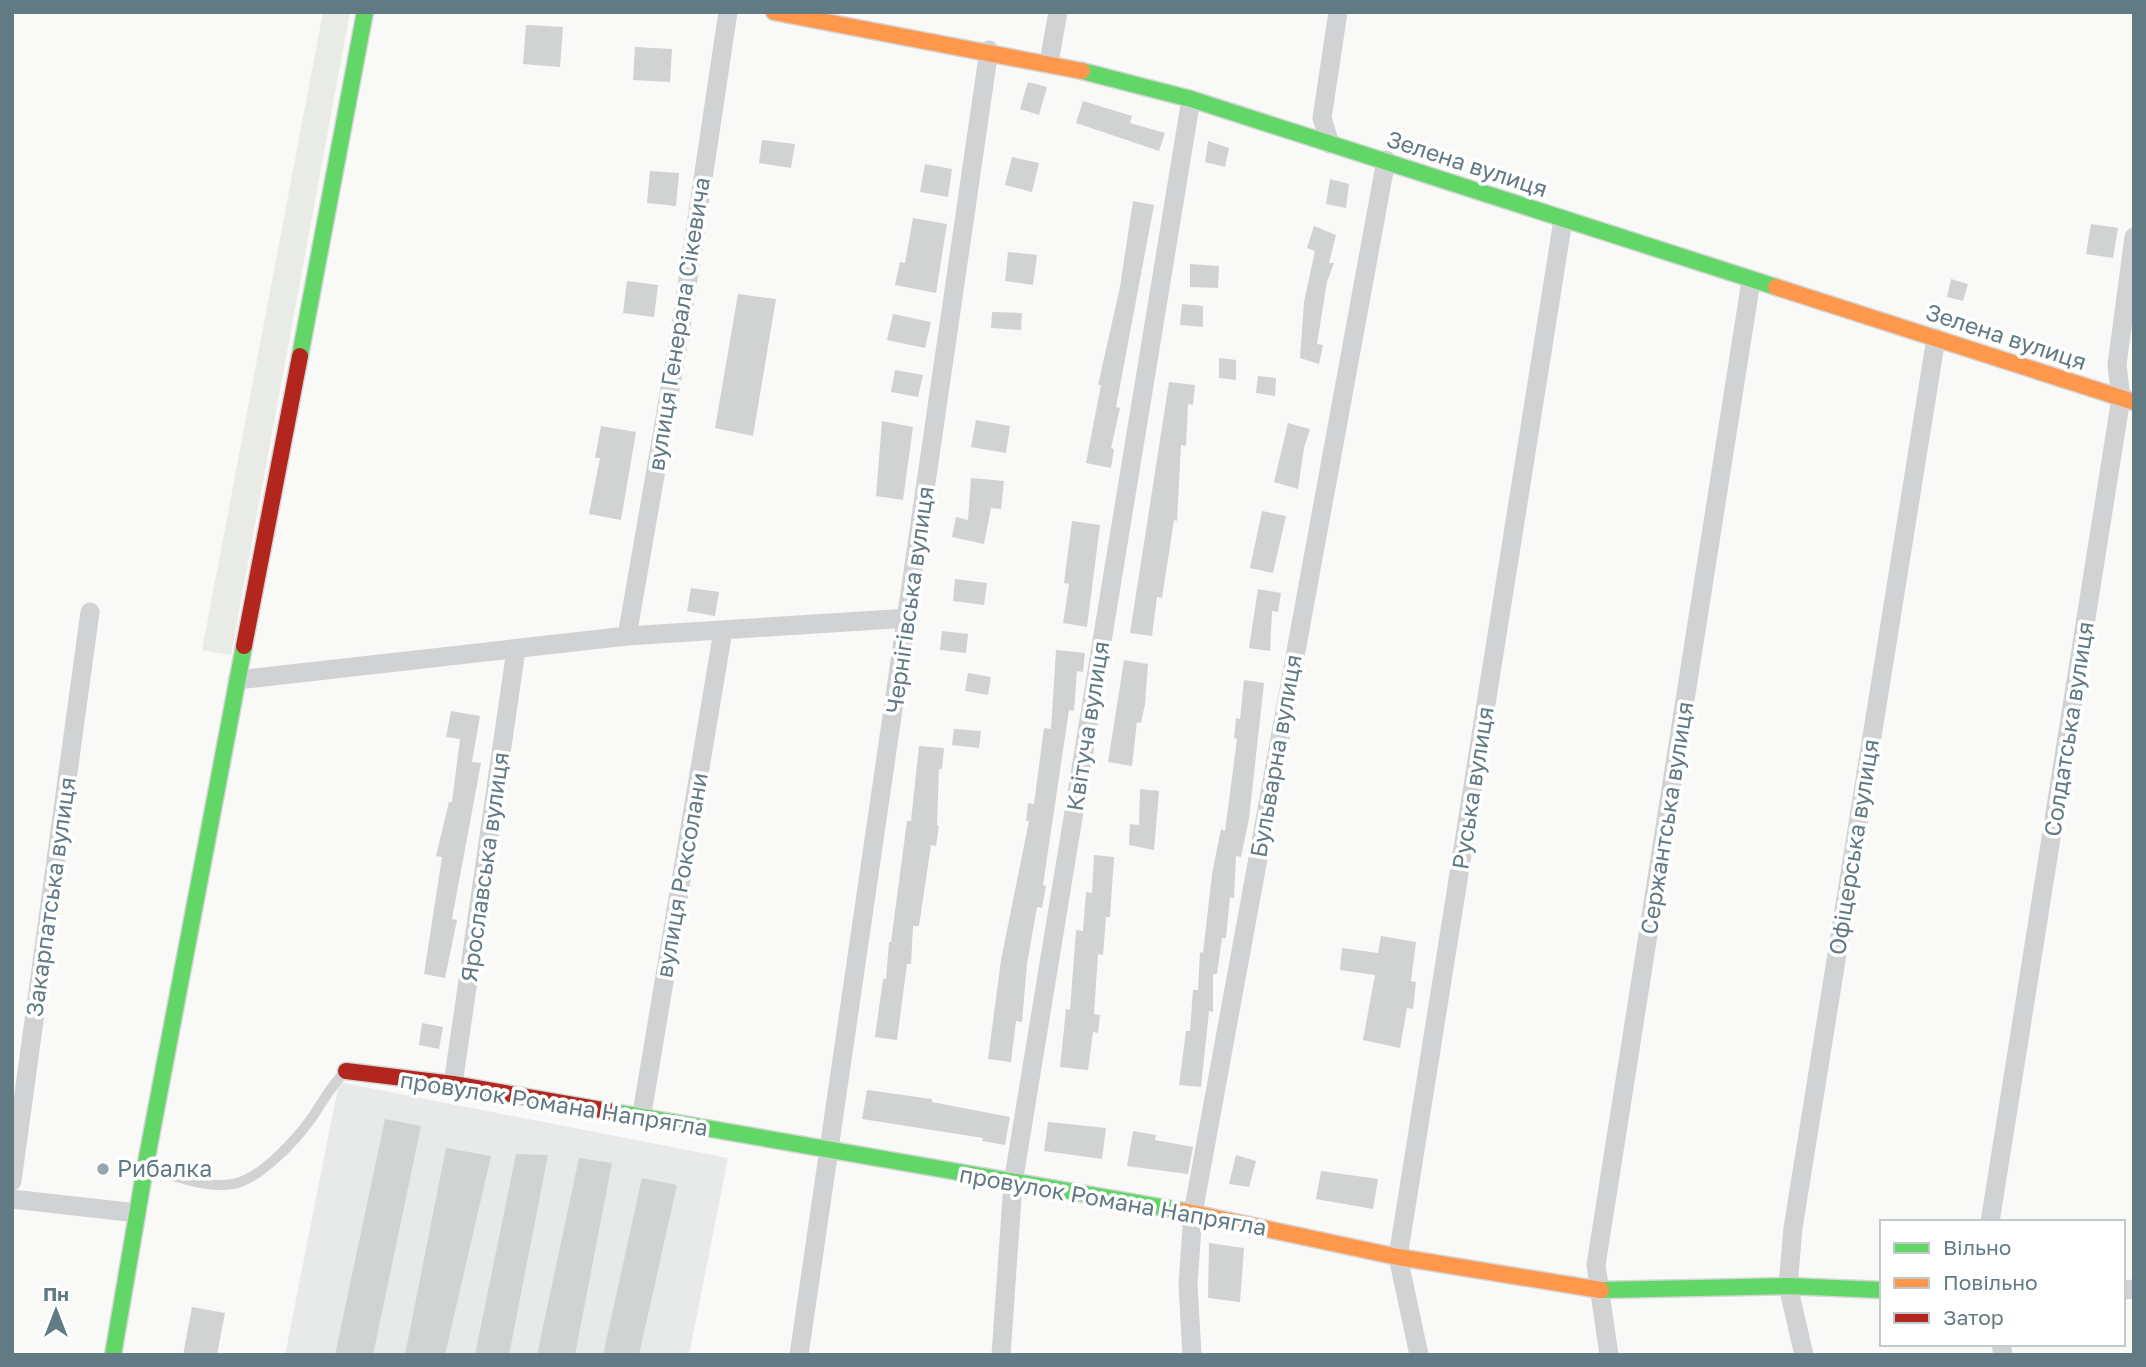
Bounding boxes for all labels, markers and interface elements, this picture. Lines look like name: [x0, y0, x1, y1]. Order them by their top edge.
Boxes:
street label: Зелена вулиця: [1383, 124, 1551, 202]
street label: вулиця Генерала Сікевича: [641, 175, 715, 473]
street label: Зелена вулиця: [1922, 297, 2090, 375]
street label: Чернігівська вулиця: [879, 484, 939, 715]
street label: Солдатська вулиця: [2037, 619, 2099, 838]
street label: Квітуча вулиця: [1060, 639, 1114, 813]
street label: Бульварна вулиця: [1243, 652, 1307, 859]
street label: Сержантська вулиця: [1634, 699, 1698, 936]
street label: Руська вулиця: [1445, 704, 1499, 871]
street label: Офіцерська вулиця: [1822, 737, 1884, 957]
street label: Ярославська вулиця: [454, 750, 514, 984]
street label: вулиця Роксолани: [649, 770, 713, 980]
street label: Закарпатська вулиця: [19, 775, 81, 1019]
street label: провулок Романа Напрягла: [398, 1065, 710, 1141]
place label: Рибалка: [117, 1154, 212, 1182]
street label: провулок Романа Напрягла: [957, 1159, 1269, 1241]
marker: Рибалка: [95, 1161, 111, 1177]
legend: [1880, 1220, 2125, 1346]
text: Вільно: [1943, 1234, 2011, 1260]
text: Повільно: [1943, 1269, 2038, 1295]
north arrow: [21, 1276, 91, 1346]
text: Пн: [43, 1282, 69, 1305]
text: Затор: [1943, 1304, 2004, 1330]

